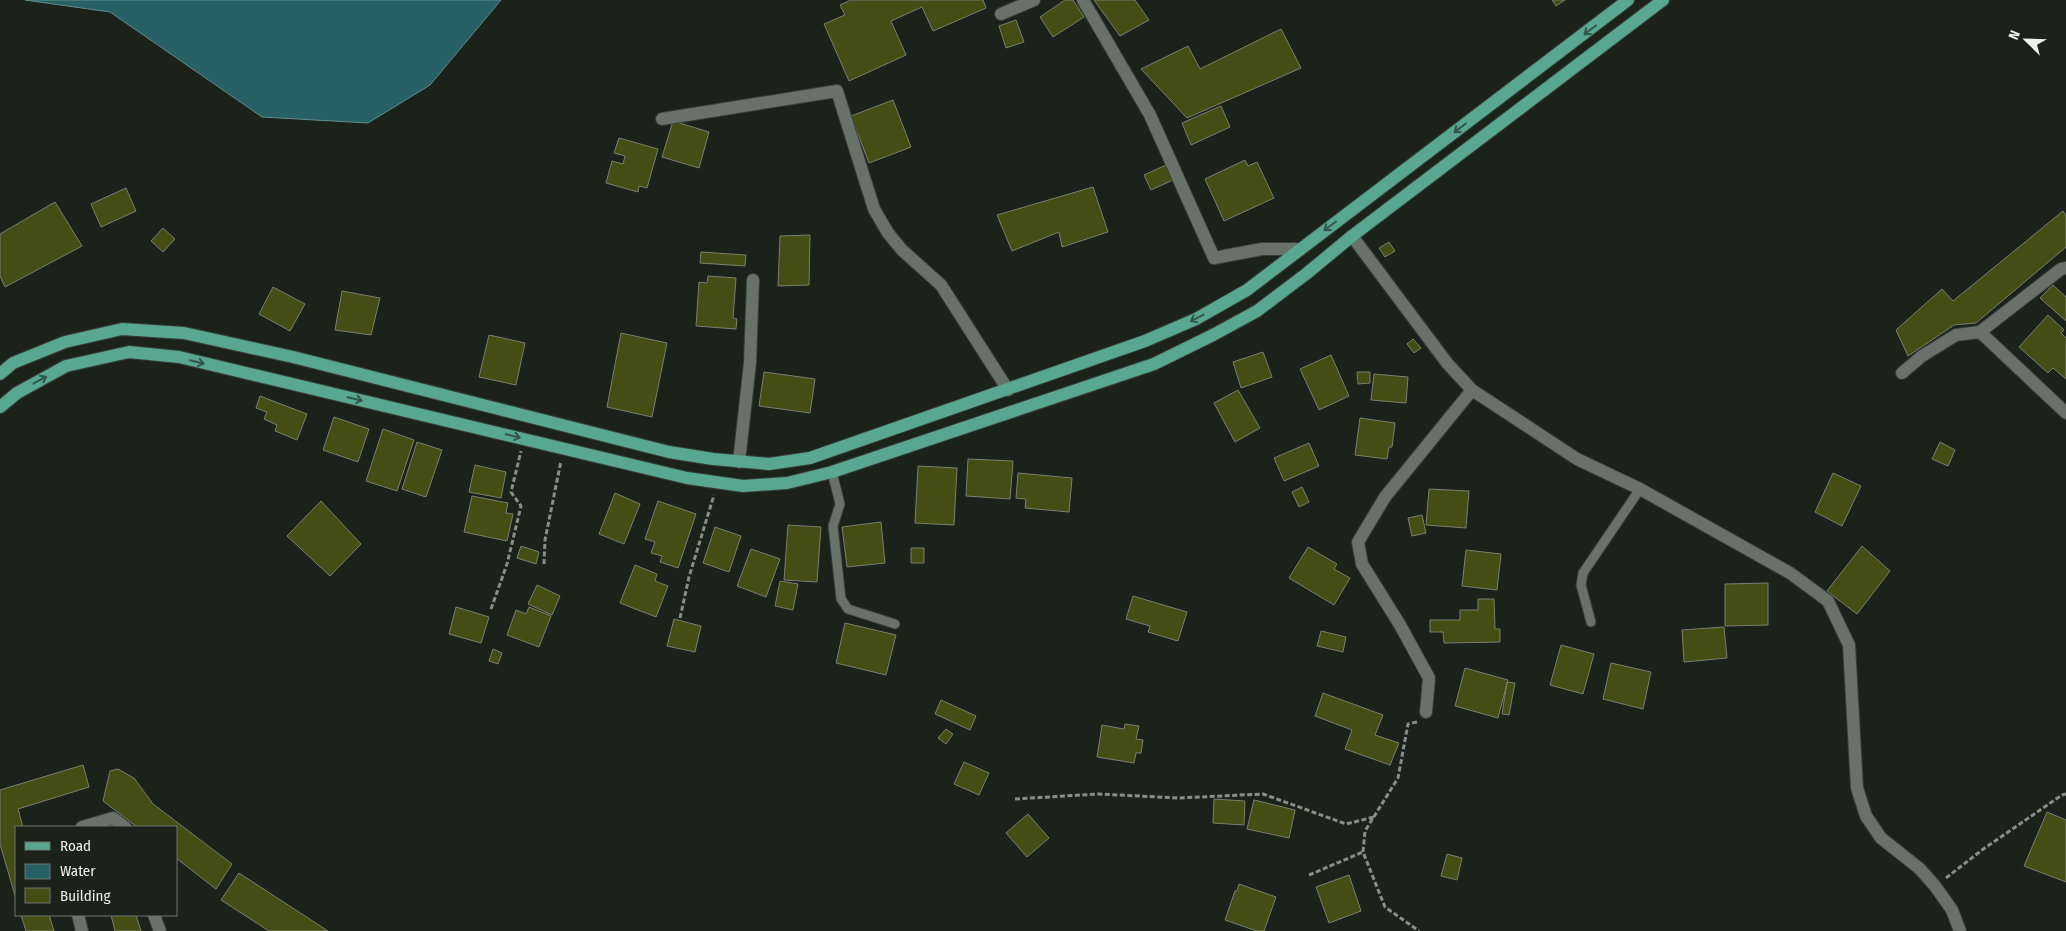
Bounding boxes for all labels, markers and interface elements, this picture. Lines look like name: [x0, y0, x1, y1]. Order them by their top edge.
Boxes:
north arrow: [2001, 15, 2051, 65]
one-way arrow: [1584, 24, 1597, 35]
text: N: [2005, 28, 2024, 42]
one-way arrow: [1453, 123, 1467, 133]
one-way arrow: [1324, 220, 1337, 231]
one-way arrow: [1190, 314, 1205, 323]
one-way arrow: [188, 357, 204, 367]
one-way arrow: [32, 375, 47, 384]
one-way arrow: [347, 395, 363, 404]
one-way arrow: [505, 432, 521, 441]
legend: [15, 826, 178, 916]
text: Road: [60, 837, 91, 855]
text: Water: [60, 862, 96, 880]
text: Building: [60, 887, 111, 905]

